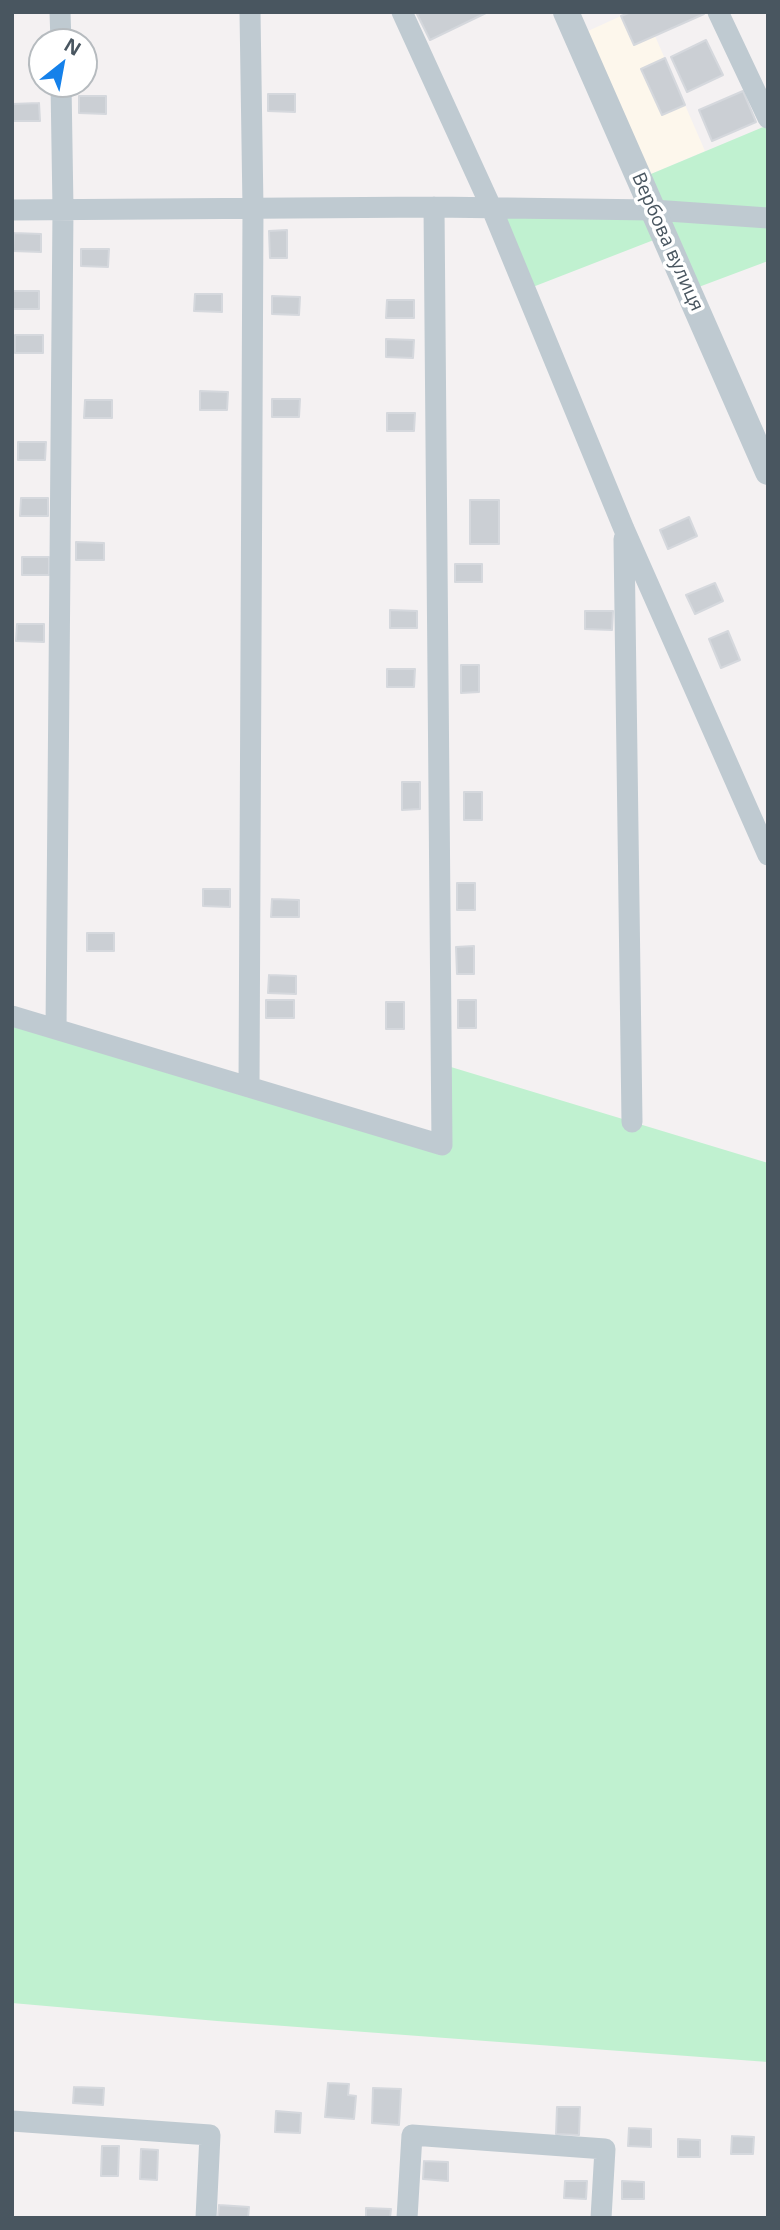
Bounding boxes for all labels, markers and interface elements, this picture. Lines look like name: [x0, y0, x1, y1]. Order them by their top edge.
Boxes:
north arrow: [28, 28, 98, 98]
text: N: [59, 32, 86, 62]
street label: Вербова вулиця: [626, 169, 708, 315]

